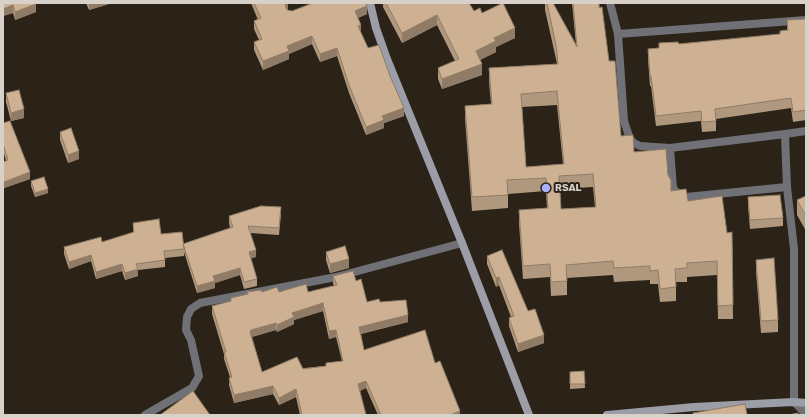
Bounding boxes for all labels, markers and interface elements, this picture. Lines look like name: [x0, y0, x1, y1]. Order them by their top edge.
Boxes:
marker: RSAL: [540, 182, 552, 194]
place label: RSAL: [555, 182, 582, 194]

